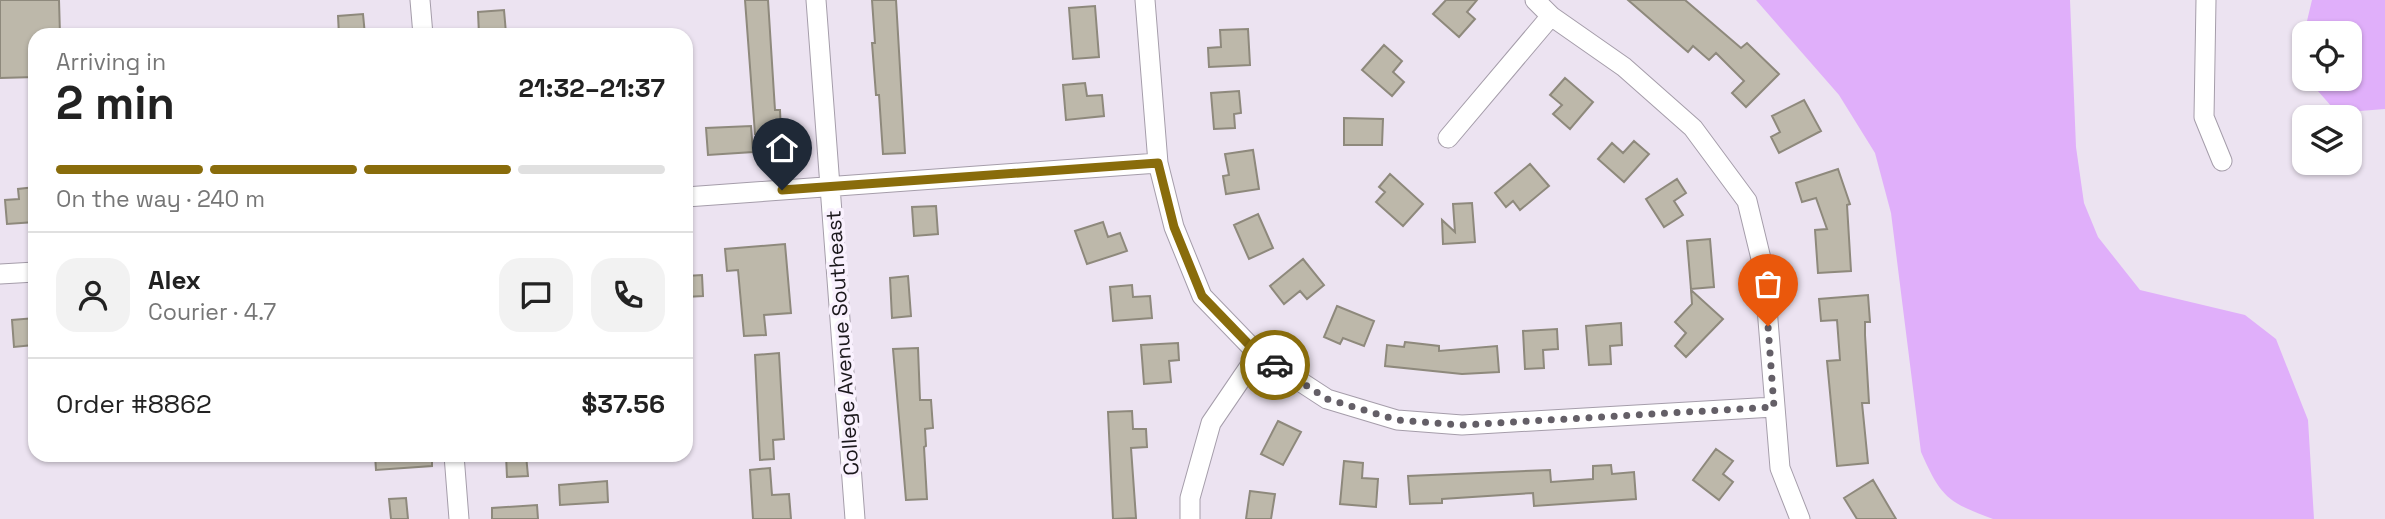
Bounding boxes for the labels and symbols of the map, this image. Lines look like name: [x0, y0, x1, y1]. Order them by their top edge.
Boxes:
pin: [752, 118, 812, 190]
street label: College Avenue Southeast: [819, 209, 865, 477]
pin: [1738, 254, 1798, 326]
courier: [1240, 330, 1310, 400]

